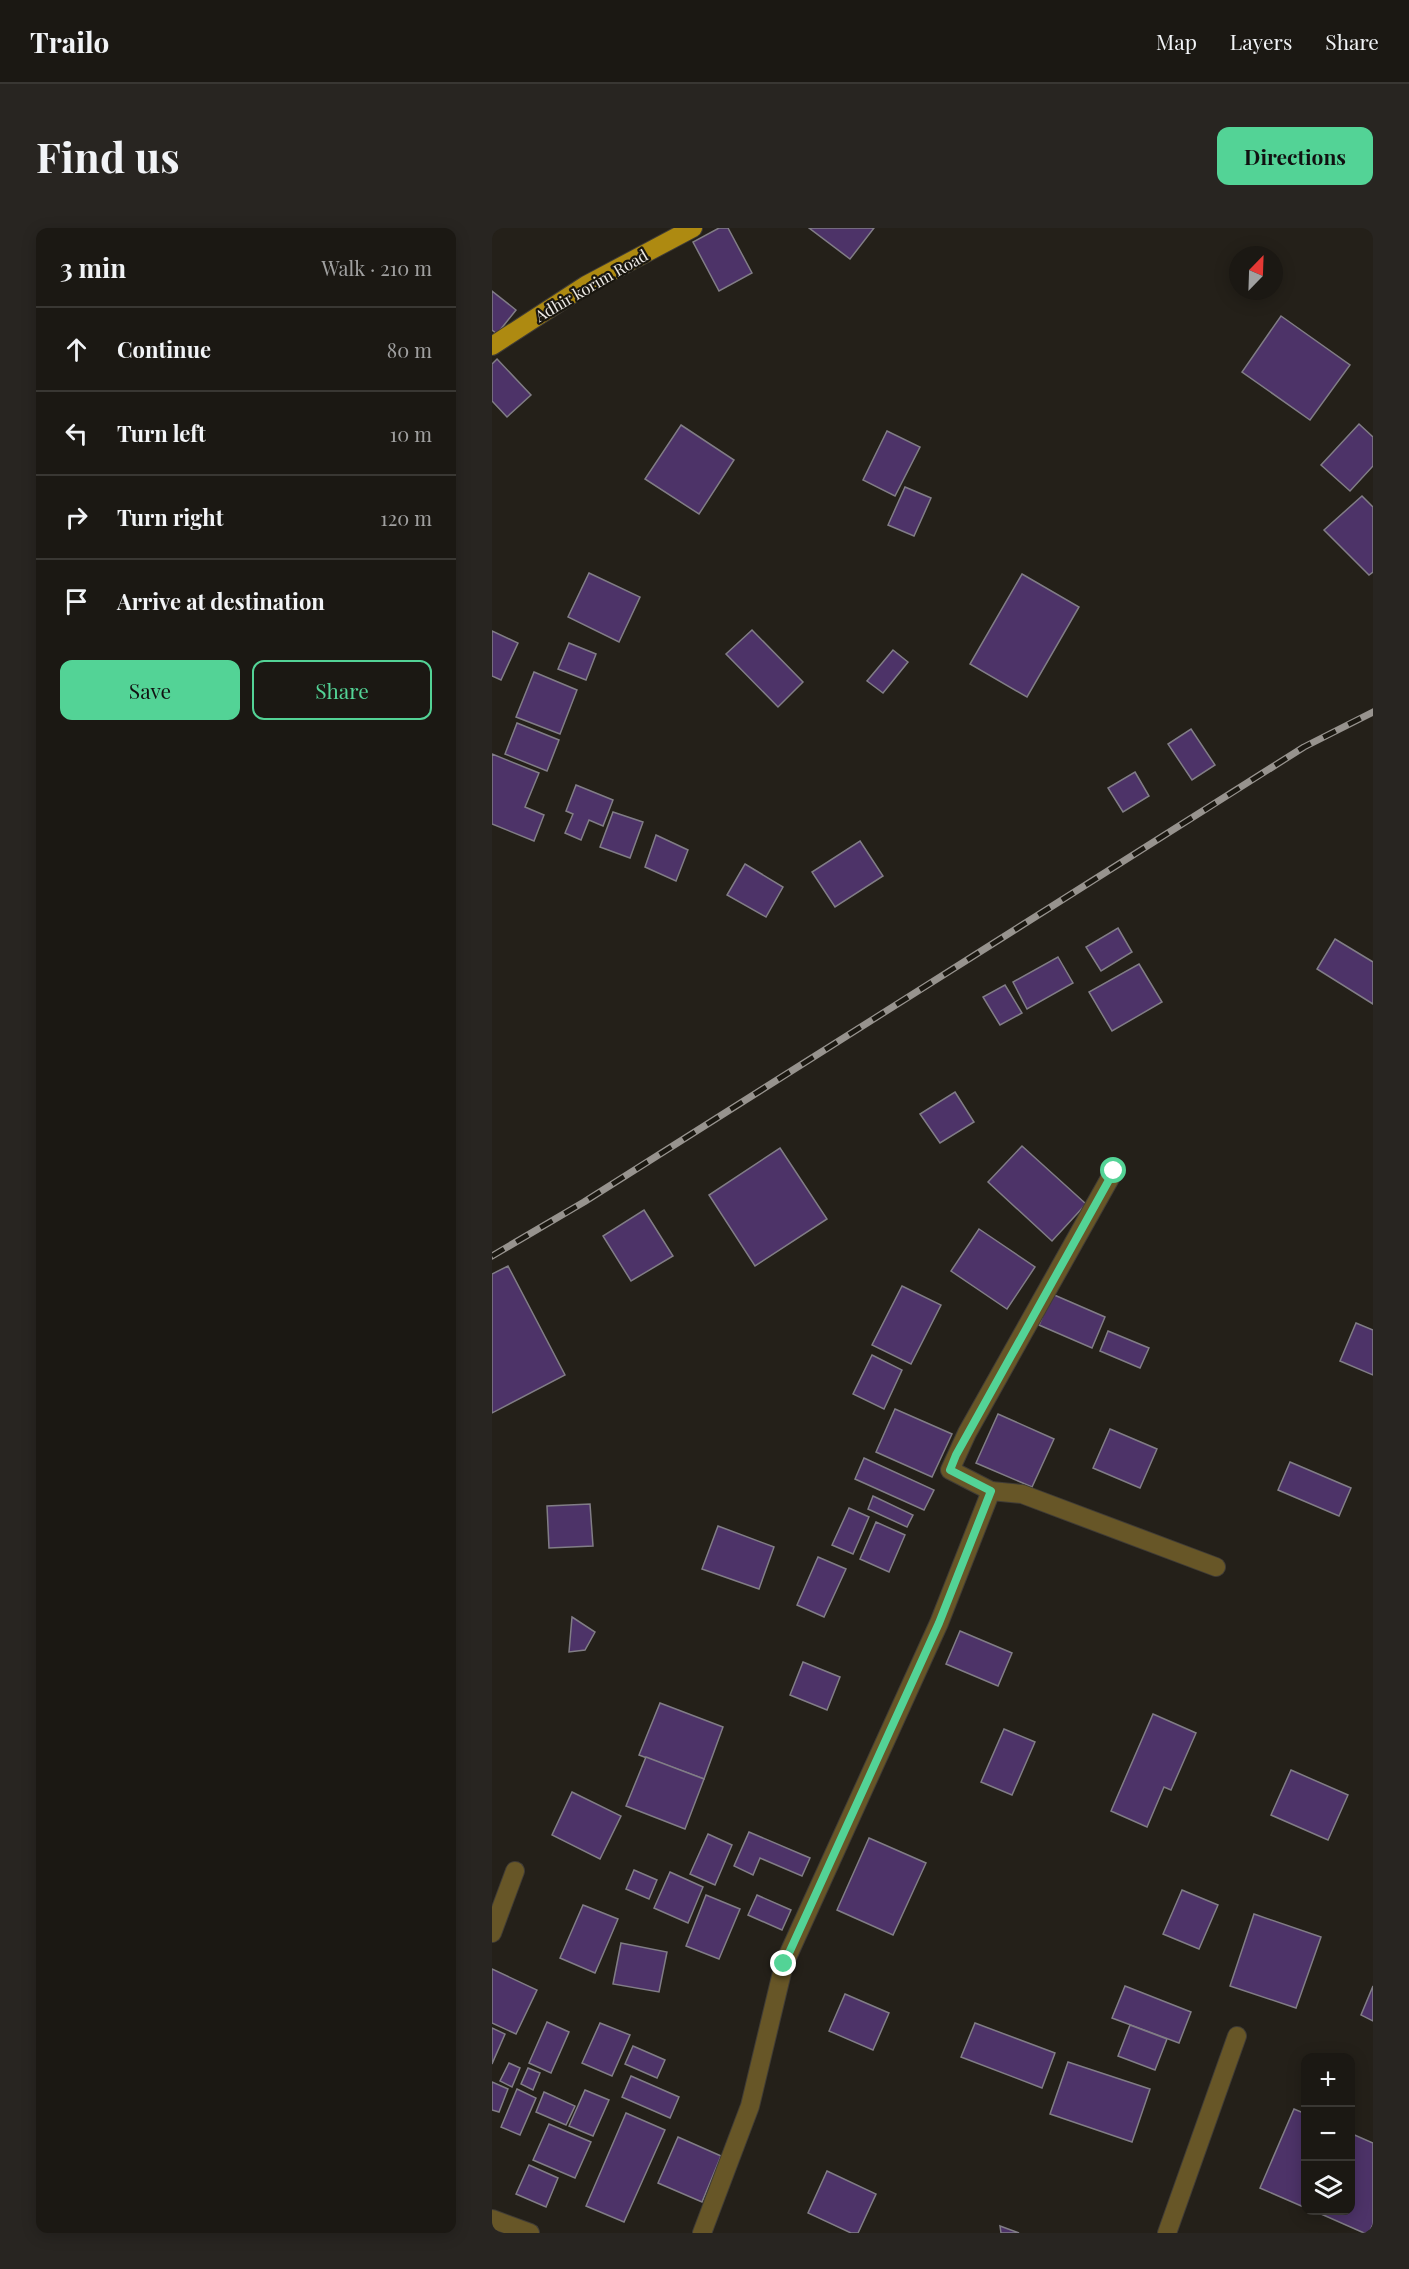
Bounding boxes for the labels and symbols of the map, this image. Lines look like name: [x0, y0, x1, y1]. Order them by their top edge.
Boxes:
street label: Adhir korim Road: [530, 244, 651, 326]
north arrow: [1229, 246, 1283, 300]
route start: [1100, 1157, 1126, 1183]
route end: [770, 1950, 796, 1976]

